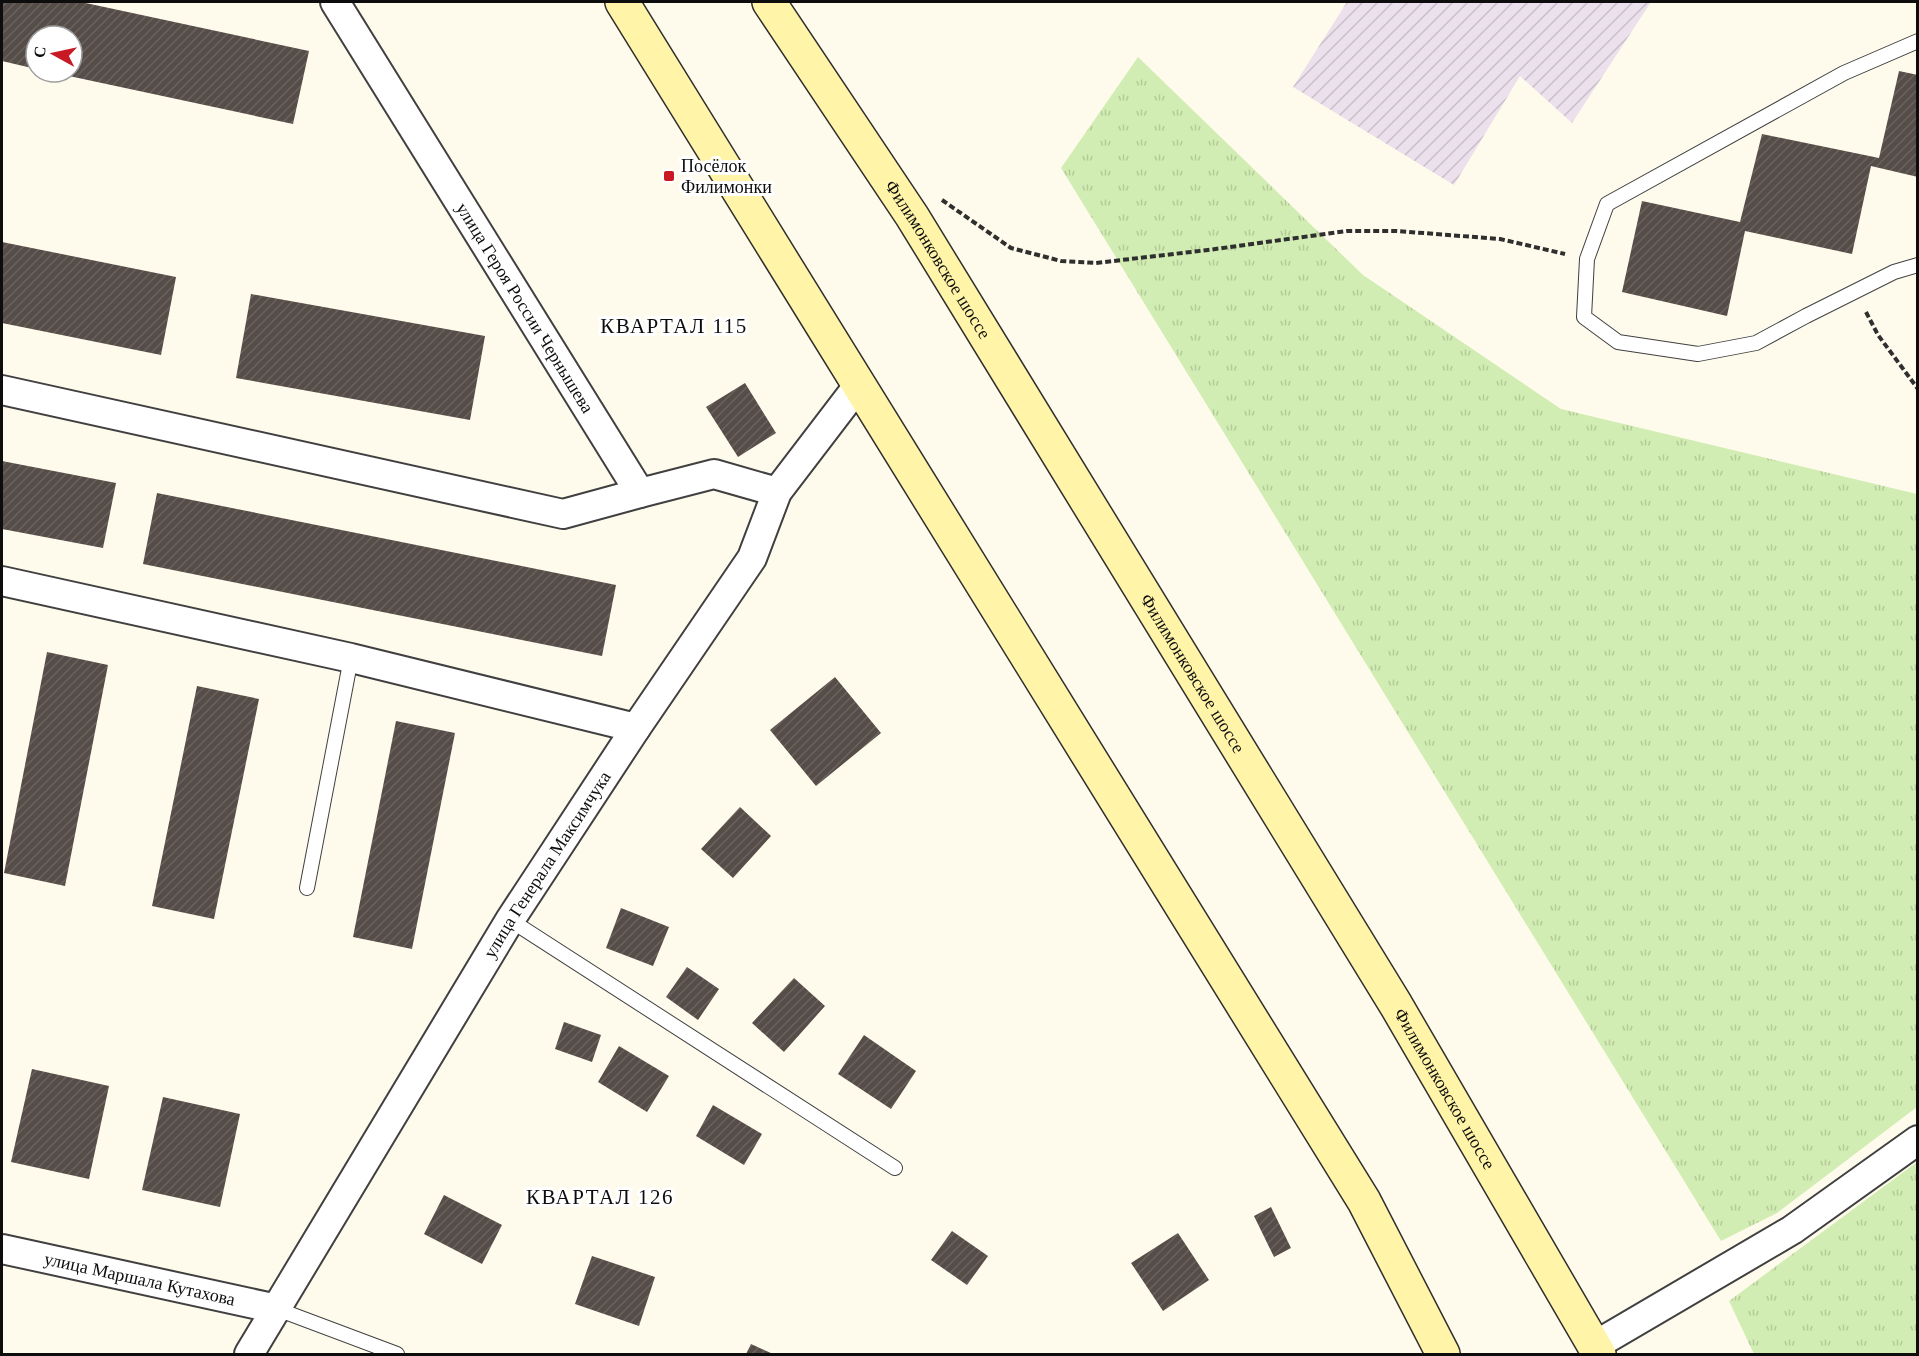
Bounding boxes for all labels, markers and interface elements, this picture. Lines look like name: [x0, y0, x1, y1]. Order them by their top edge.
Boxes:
north arrow: [24, 24, 84, 84]
text: С: [30, 45, 49, 59]
place label: Посёлок Филимонки: [681, 156, 772, 197]
marker: Посёлок Филимонки: [662, 169, 676, 183]
street label: Филимонковское шоссе: [881, 176, 995, 342]
street label: улица Героя России Чернышева: [452, 199, 598, 417]
district label: КВАРТАЛ 115: [600, 314, 748, 338]
street label: Филимонковское шоссе: [1136, 590, 1249, 757]
street label: улица Генерала Максимчука: [480, 768, 615, 962]
street label: Филимонковское шоссе: [1390, 1005, 1499, 1173]
district label: КВАРТАЛ 126: [526, 1185, 674, 1209]
street label: улица Маршала Кутахова: [42, 1249, 237, 1310]

